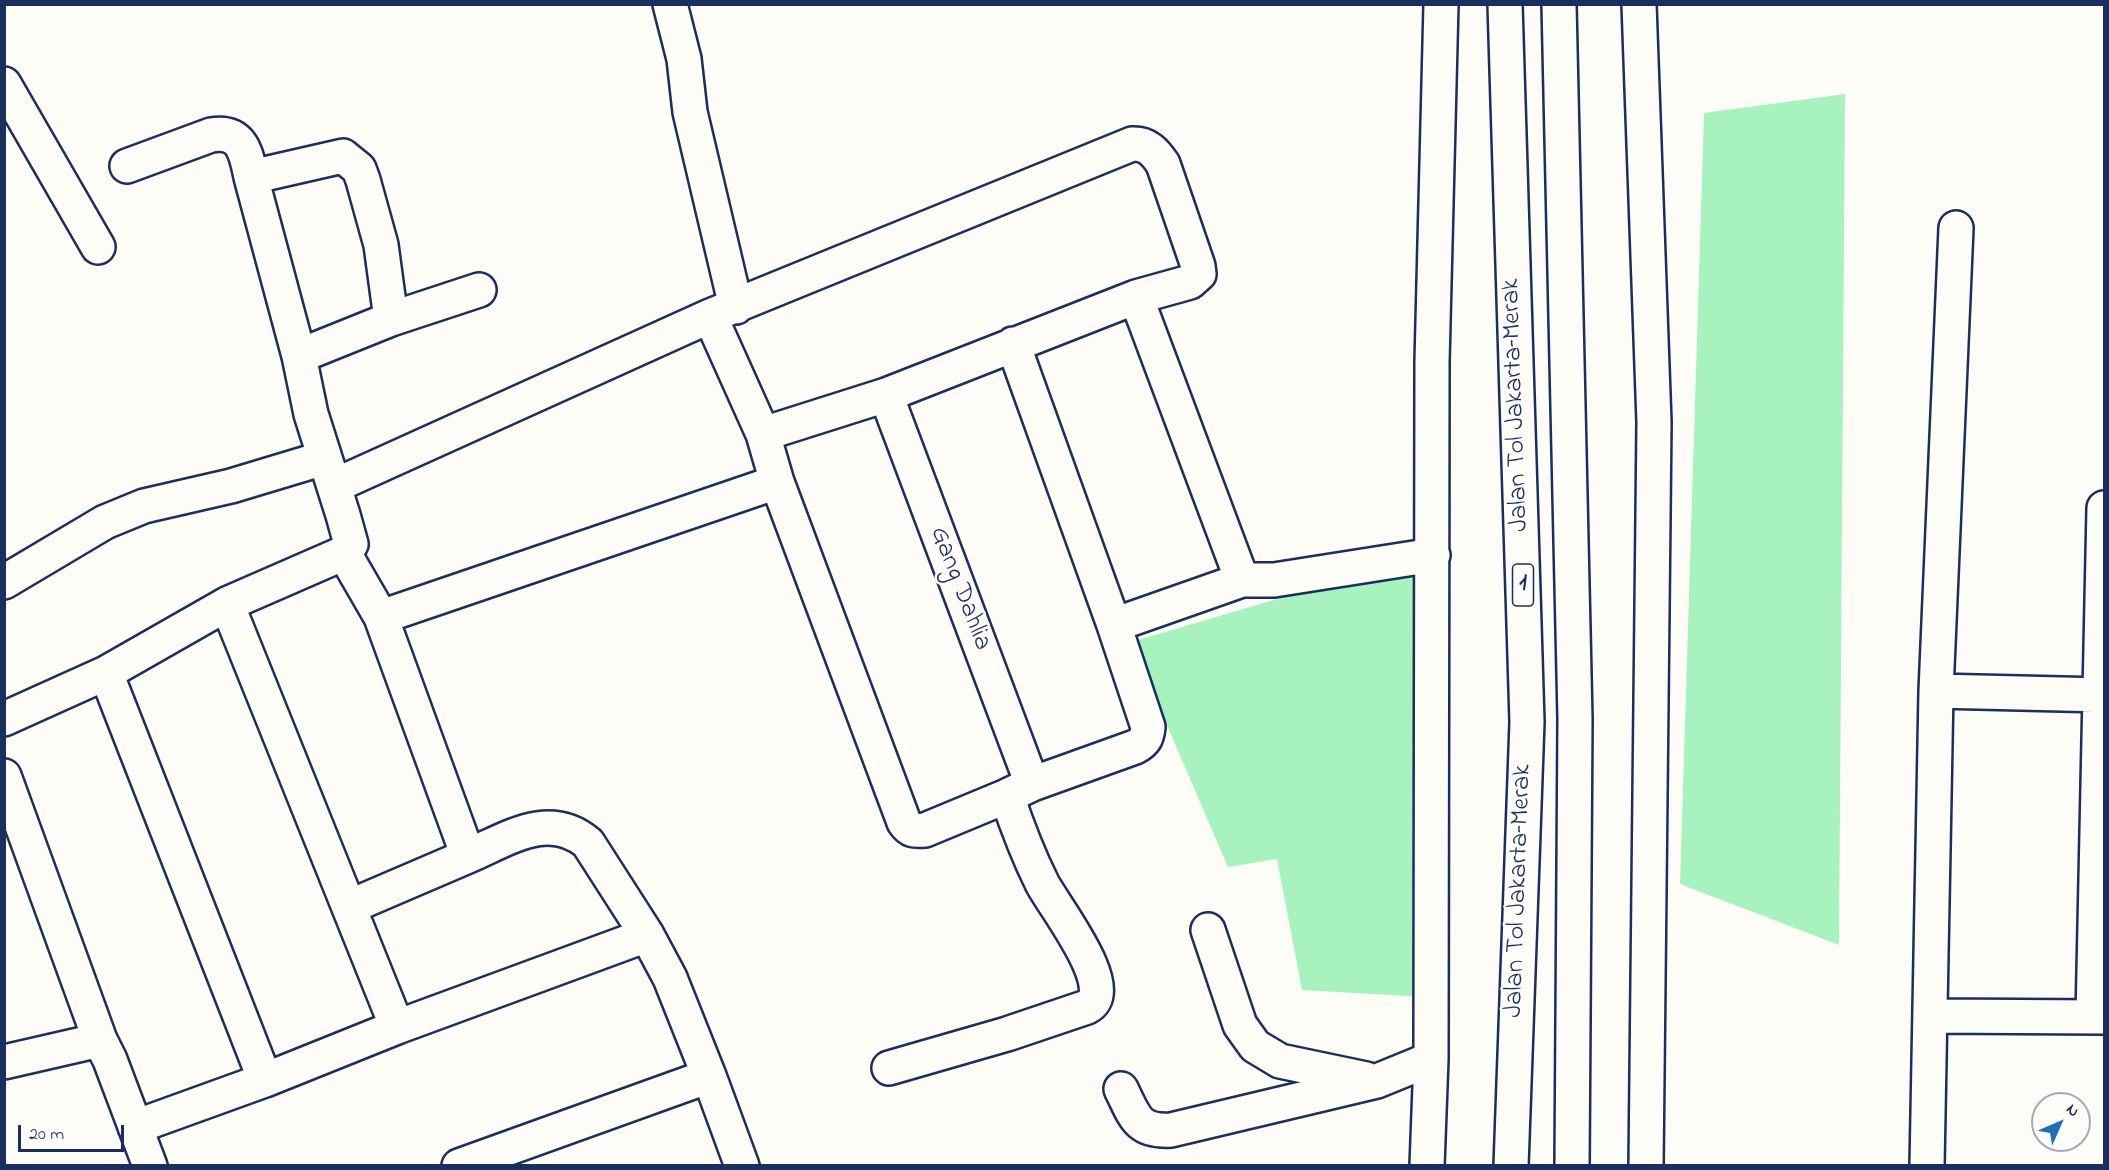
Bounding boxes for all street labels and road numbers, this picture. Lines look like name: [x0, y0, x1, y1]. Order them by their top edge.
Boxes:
street label: Jalan Tol Jakarta–Merak: [1497, 278, 1537, 532]
street label: Gang Dahlia: [921, 523, 997, 655]
road number: 1: [1512, 564, 1534, 606]
street label: Jalan Tol Jakarta–Merak: [1500, 764, 1540, 1018]

